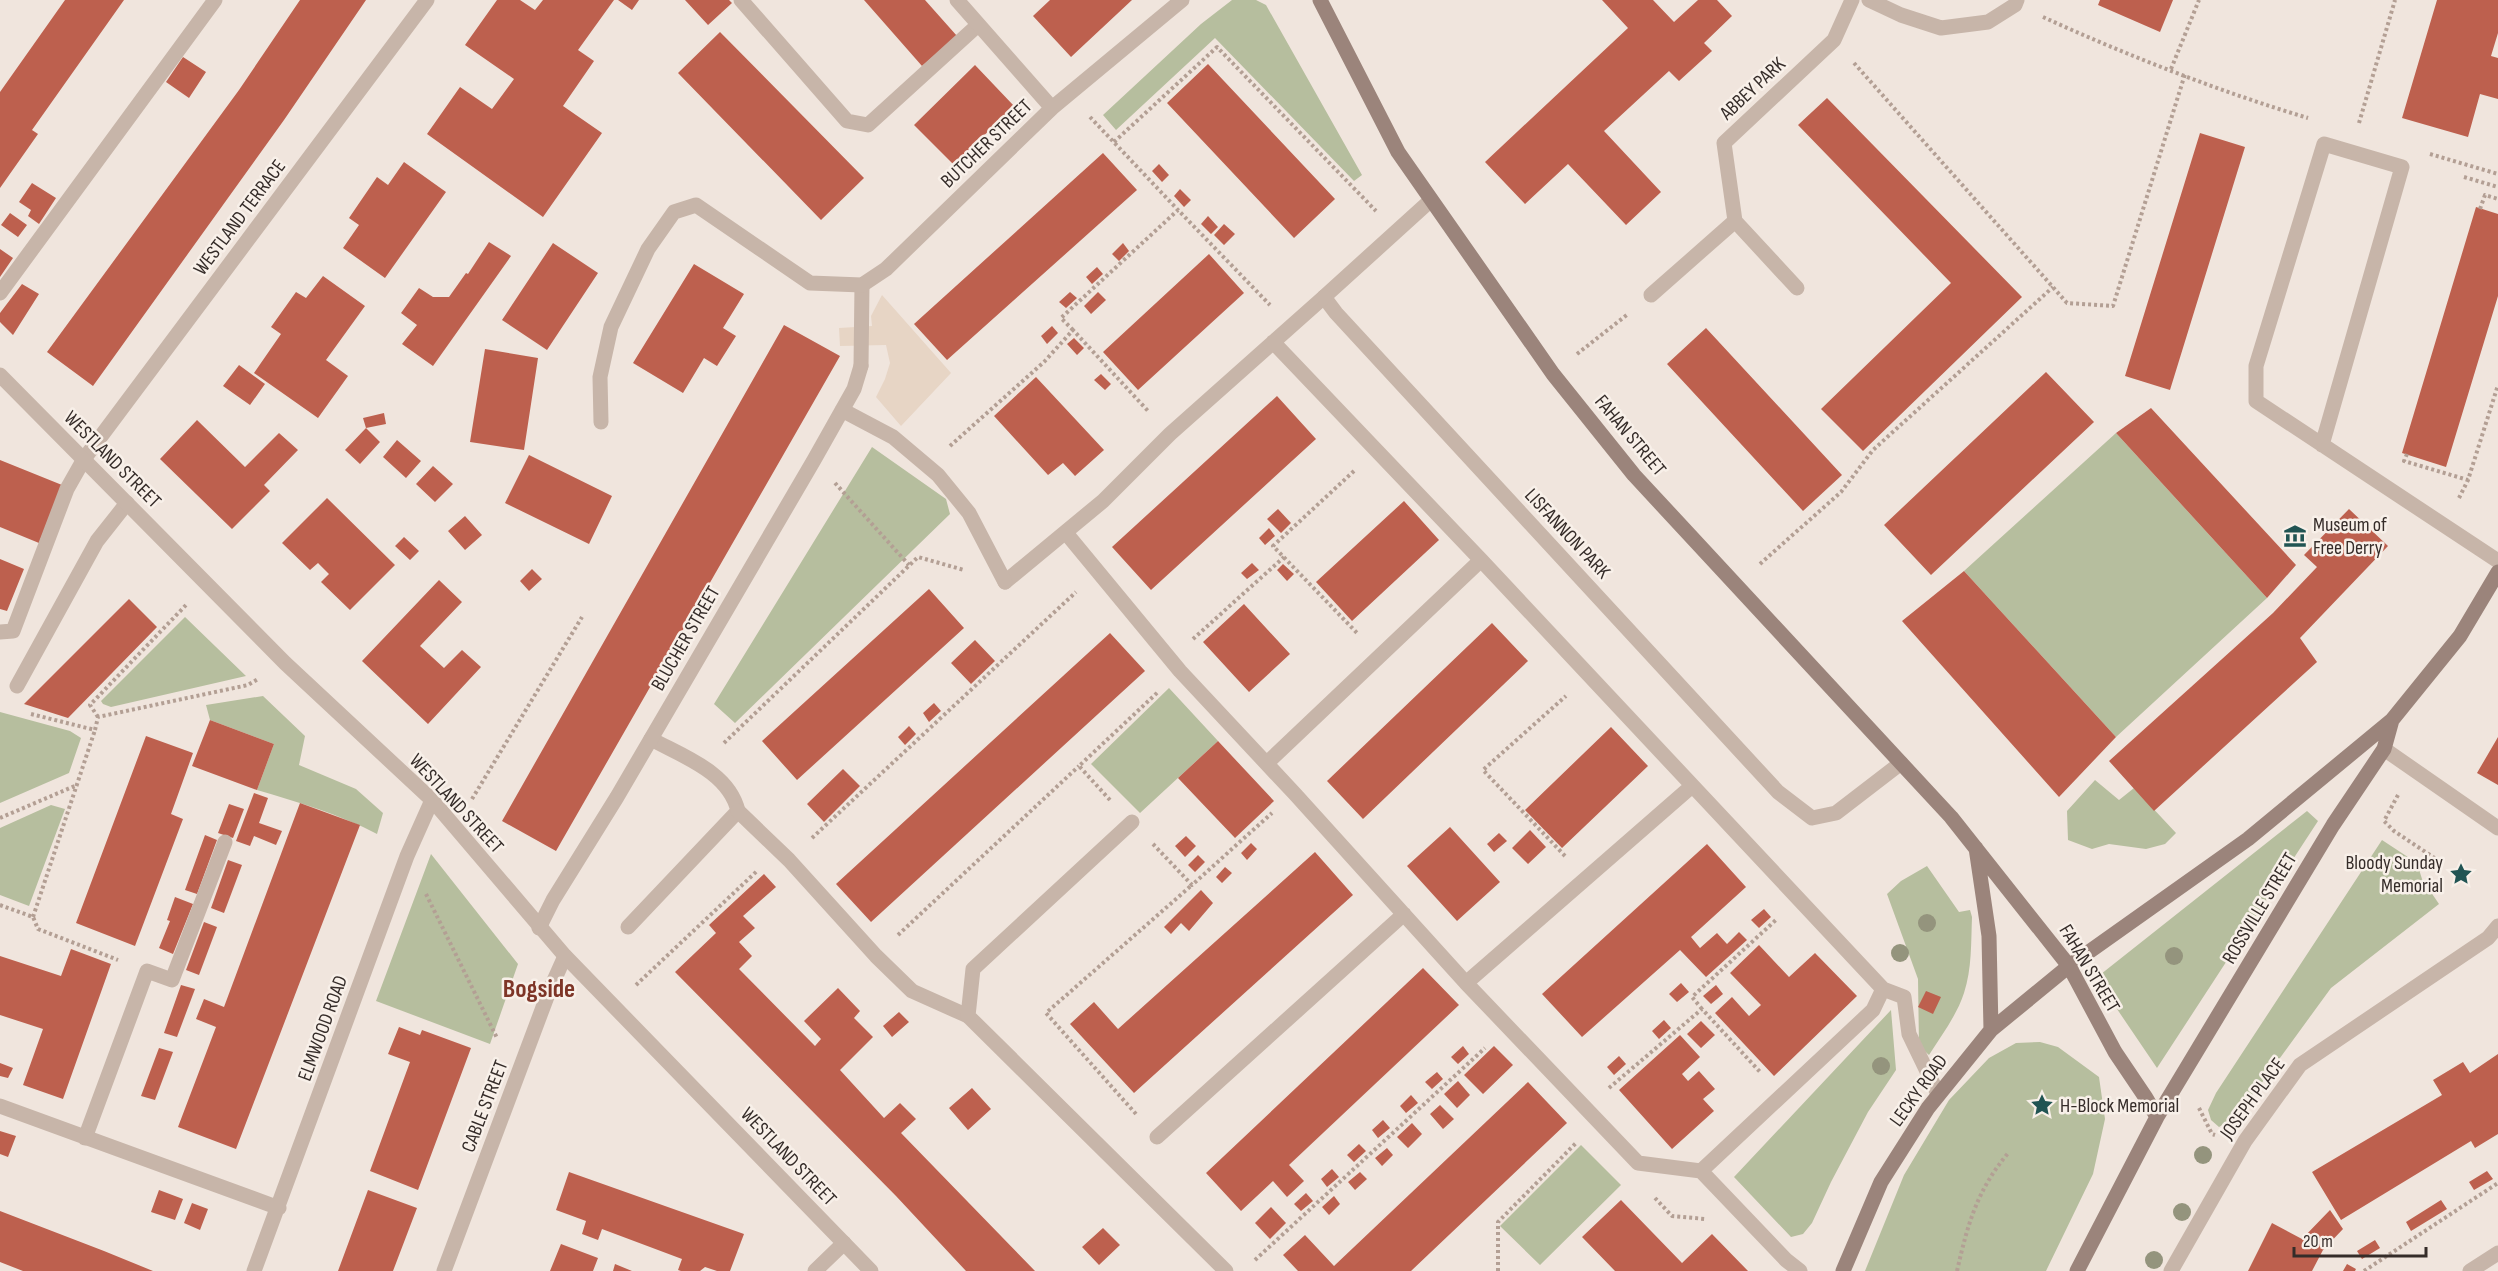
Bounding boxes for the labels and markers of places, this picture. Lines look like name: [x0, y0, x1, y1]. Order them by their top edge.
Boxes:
place label: Museum of Free Derry: [2313, 513, 2387, 560]
museum icon: Museum of Free Derry: [2282, 523, 2308, 549]
place label: Bloody Sunday Memorial: [2345, 851, 2443, 898]
place icon: Bloody Sunday Memorial: [2448, 861, 2474, 887]
place icon: H-Block Memorial: [2029, 1092, 2055, 1118]
place label: H-Block Memorial: [2060, 1094, 2179, 1118]

